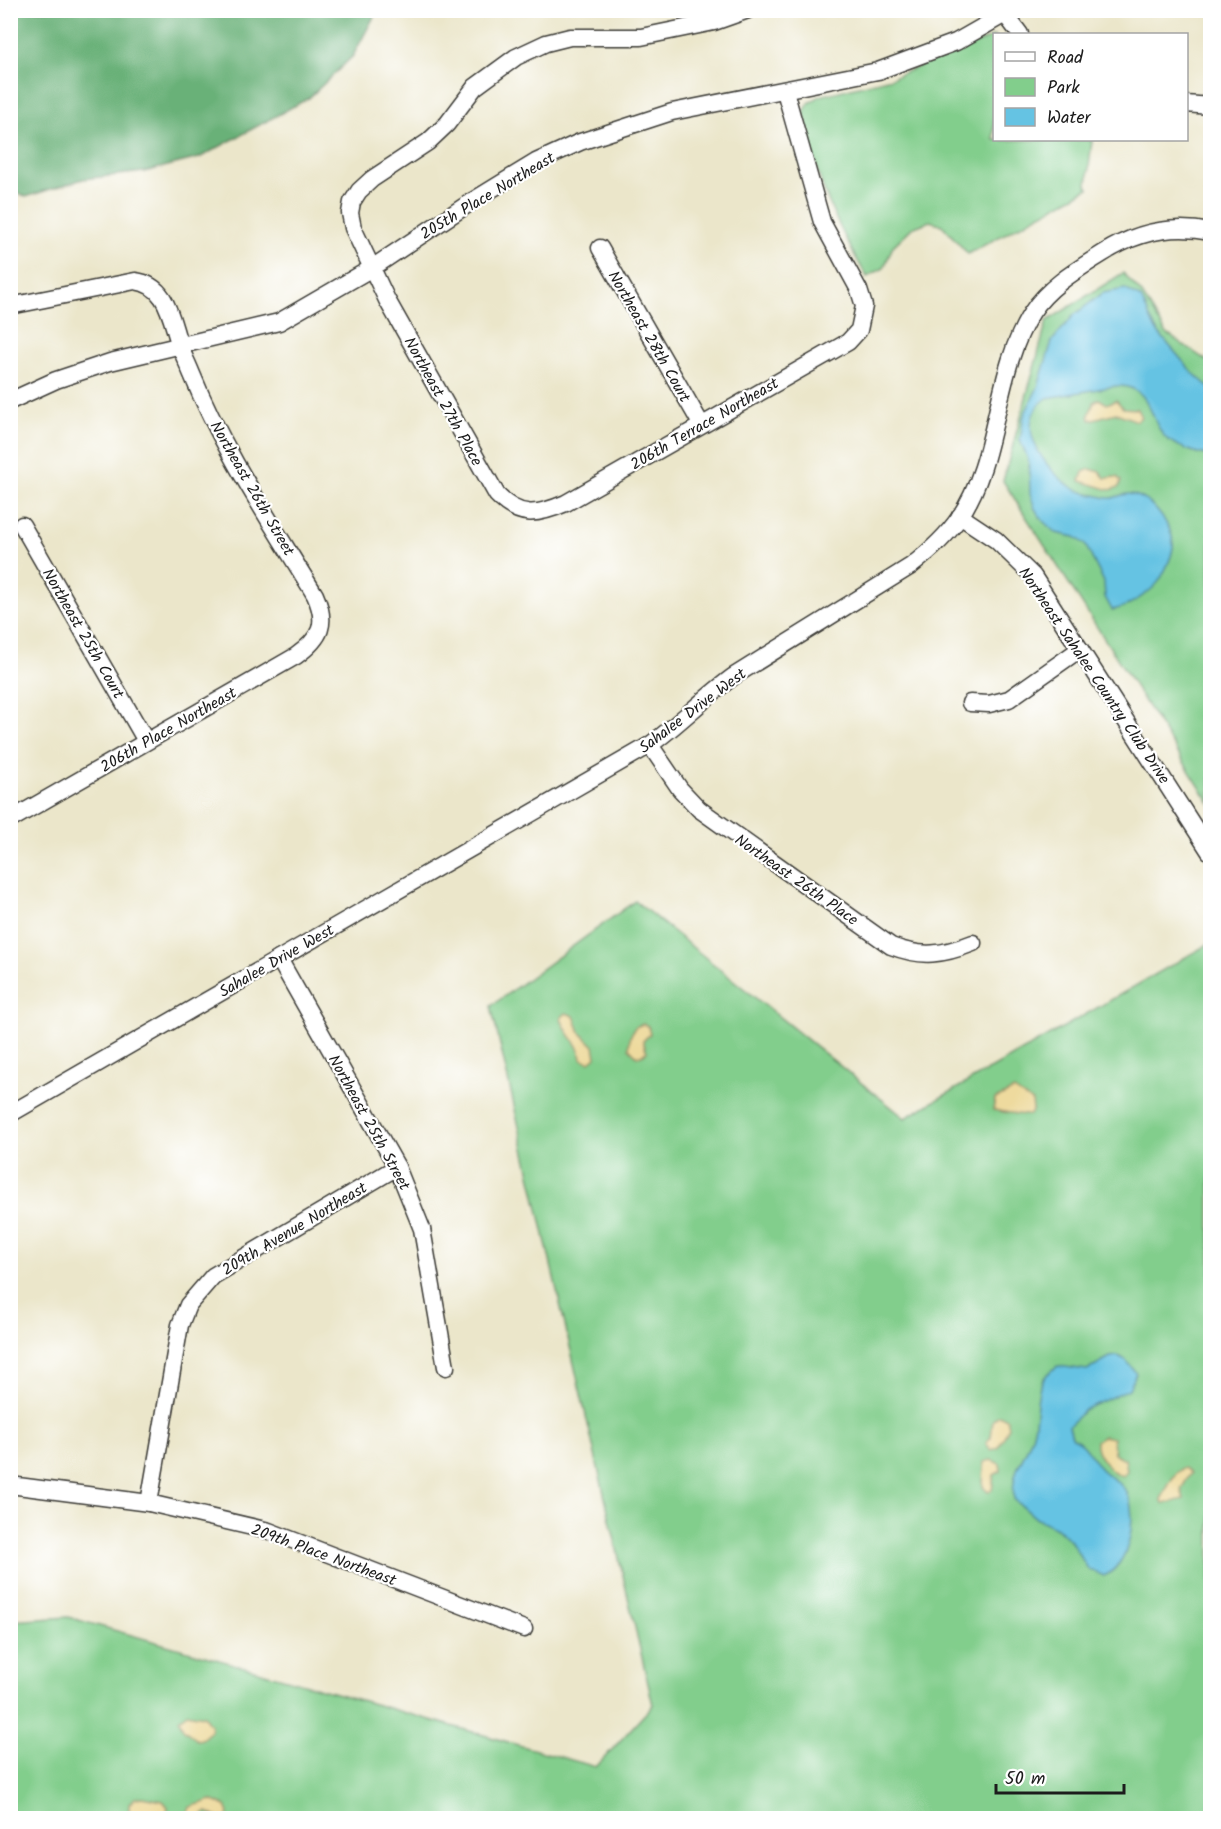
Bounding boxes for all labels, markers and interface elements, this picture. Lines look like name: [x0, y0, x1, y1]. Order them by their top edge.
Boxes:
legend: [993, 33, 1188, 141]
text: Road: [1047, 44, 1084, 73]
text: Park: [1047, 74, 1080, 103]
text: Water: [1047, 104, 1092, 133]
street label: 205th Place Northeast: [415, 146, 561, 247]
street label: Northeast 28th Court: [601, 266, 697, 408]
street label: Northeast 27th Place: [397, 332, 489, 471]
street label: 206th Terrace Northeast: [626, 371, 784, 477]
street label: Northeast 26th Street: [203, 417, 301, 562]
street label: Northeast Sahalee Country Club Drive: [1012, 562, 1176, 789]
street label: Northeast 25th Court: [35, 564, 131, 705]
street label: Sahalee Drive West: [634, 662, 753, 760]
street label: 206th Place Northeast: [96, 681, 242, 780]
street label: Northeast 26th Place: [729, 828, 863, 932]
street label: Sahalee Drive West: [214, 918, 340, 1004]
street label: Northeast 25th Street: [321, 1050, 417, 1196]
street label: 209th Avenue Northeast: [217, 1175, 373, 1283]
street label: 209th Place Northeast: [247, 1517, 400, 1594]
scale bar: [996, 1757, 1124, 1795]
text: 50 m: [1005, 1765, 1045, 1794]

